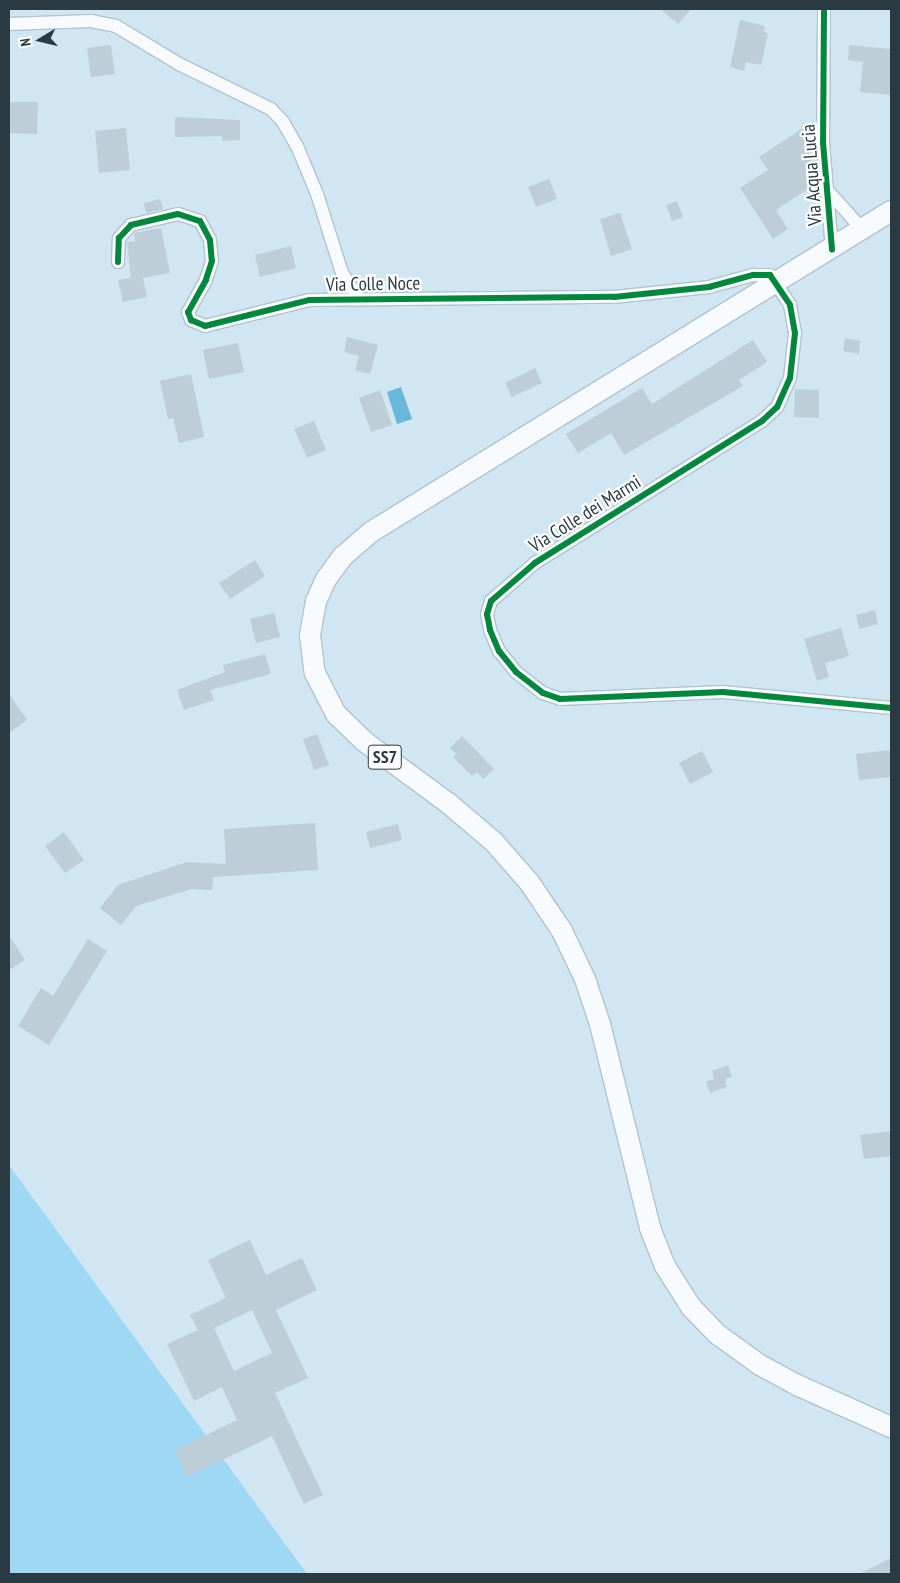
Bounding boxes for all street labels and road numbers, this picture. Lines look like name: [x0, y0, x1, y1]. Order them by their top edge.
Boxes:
street label: Via Acqua Lucia: [797, 123, 827, 227]
street label: Via Colle Noce: [326, 272, 420, 296]
street label: Via Colle dei Marmi: [525, 471, 645, 557]
road number: SS7: [368, 742, 402, 772]

